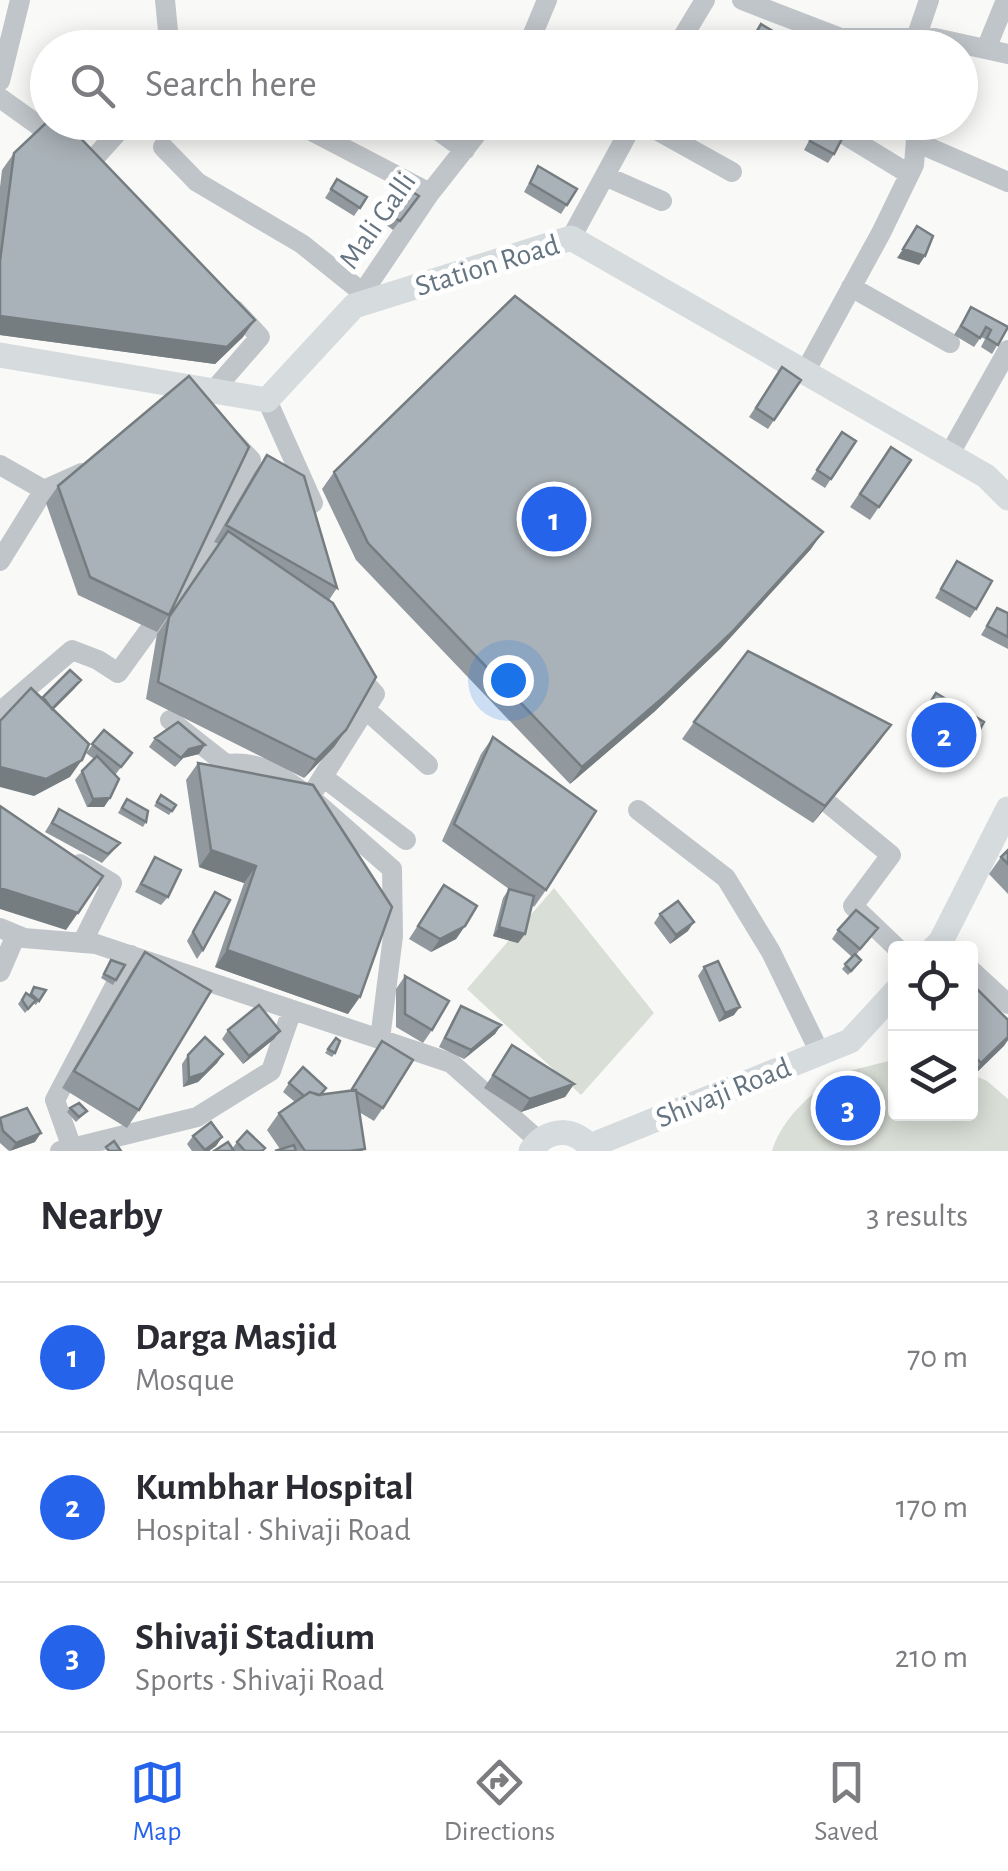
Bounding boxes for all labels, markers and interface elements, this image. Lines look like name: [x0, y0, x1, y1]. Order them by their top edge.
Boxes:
search box: [30, 30, 978, 140]
icon: search: [65, 58, 120, 113]
text: Search here: [145, 66, 317, 104]
street label: Mali Galli: [334, 167, 422, 274]
street label: Station Road: [412, 230, 563, 302]
pin: 1: [522, 482, 586, 556]
your location: [483, 655, 534, 706]
pin: 2: [912, 698, 976, 772]
map controls: [888, 941, 978, 1121]
button: locate: [888, 941, 978, 1031]
button: layers: [888, 1031, 978, 1121]
street label: Shivaji Road: [652, 1052, 795, 1134]
pin: 3: [816, 1070, 880, 1146]
text: Nearby: [40, 1195, 163, 1237]
text: 3 results: [866, 1200, 968, 1232]
text: Darga Masjid: [135, 1319, 337, 1357]
text: 1: [67, 1341, 78, 1373]
text: 70 m: [907, 1341, 968, 1373]
text: Mosque: [135, 1364, 235, 1396]
text: Kumbhar Hospital: [135, 1469, 414, 1507]
text: 2: [65, 1491, 80, 1523]
text: 170 m: [896, 1491, 968, 1523]
text: Hospital · Shivaji Road: [135, 1514, 411, 1546]
text: Shivaji Stadium: [135, 1619, 375, 1657]
text: 3: [66, 1641, 79, 1673]
text: 210 m: [895, 1641, 968, 1673]
text: Sports · Shivaji Road: [135, 1664, 384, 1696]
tab: Map: [130, 1755, 185, 1849]
tab: Directions: [444, 1755, 555, 1849]
tab: Saved: [814, 1755, 878, 1849]

